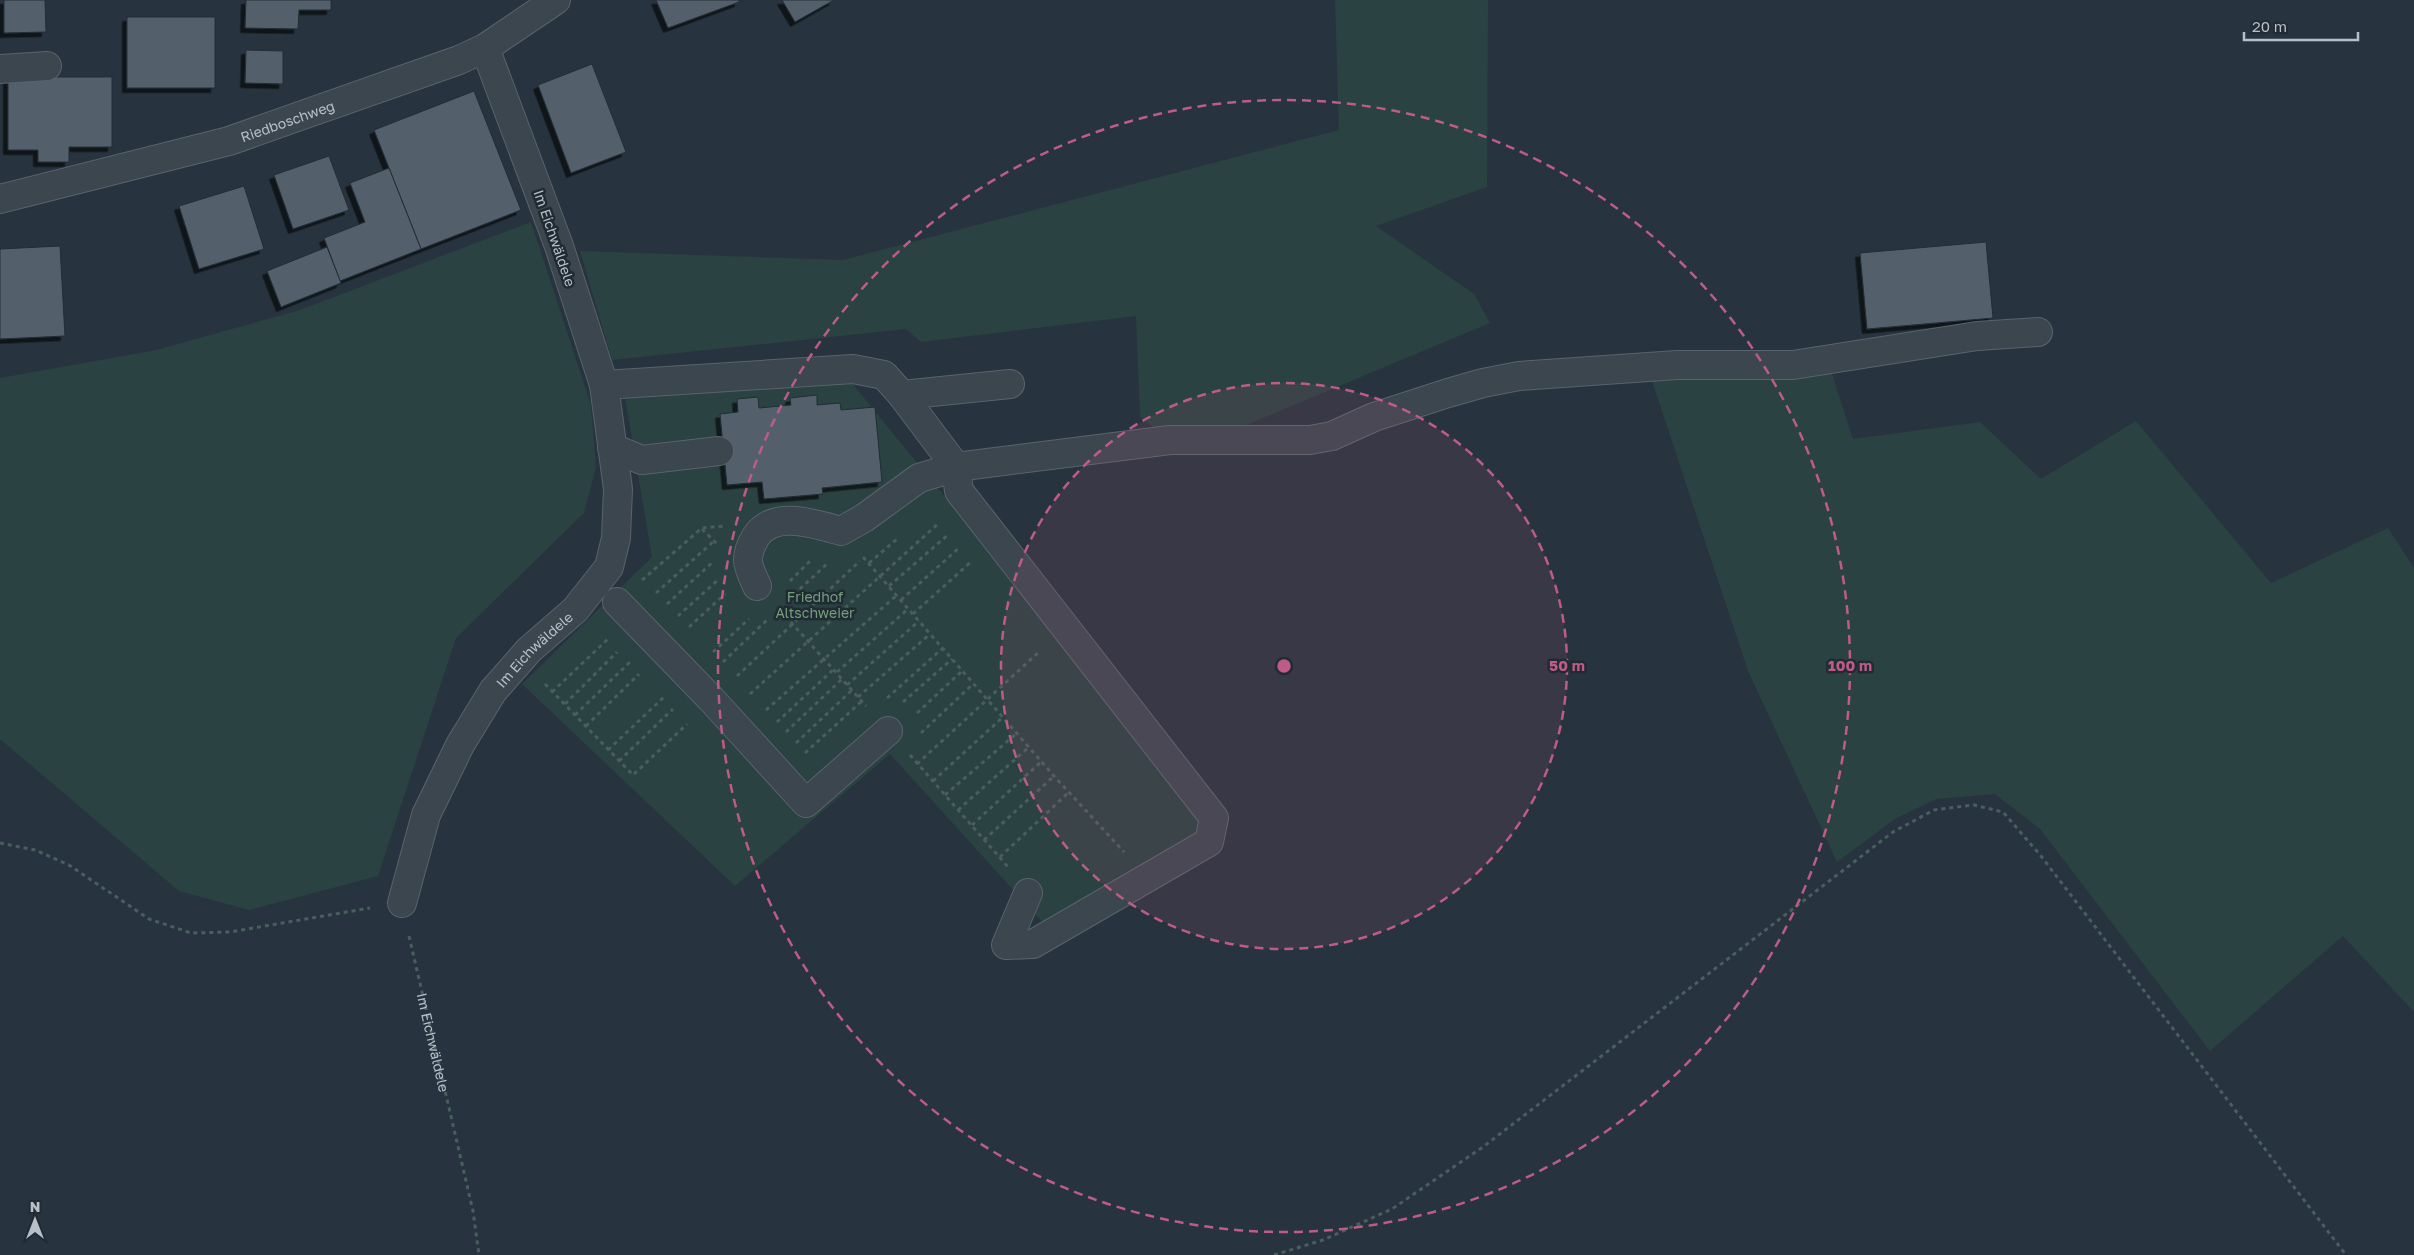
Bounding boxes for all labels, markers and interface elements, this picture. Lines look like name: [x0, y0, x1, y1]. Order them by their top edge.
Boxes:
scale bar: [2244, 10, 2358, 42]
text: 20 m: [2252, 17, 2287, 35]
street label: Riedboschweg: [238, 96, 337, 145]
street label: Im Eichwäldele: [530, 187, 580, 289]
park label: Friedhof Altschweier: [775, 588, 855, 621]
street label: Im Eichwäldele: [492, 608, 576, 691]
text: 50 m: [1549, 656, 1585, 674]
text: 100 m: [1828, 656, 1872, 674]
centre of rings: [1275, 657, 1293, 675]
street label: Im Eichwäldele: [414, 991, 453, 1093]
north arrow: [10, 1195, 60, 1245]
text: N: [30, 1198, 40, 1215]

